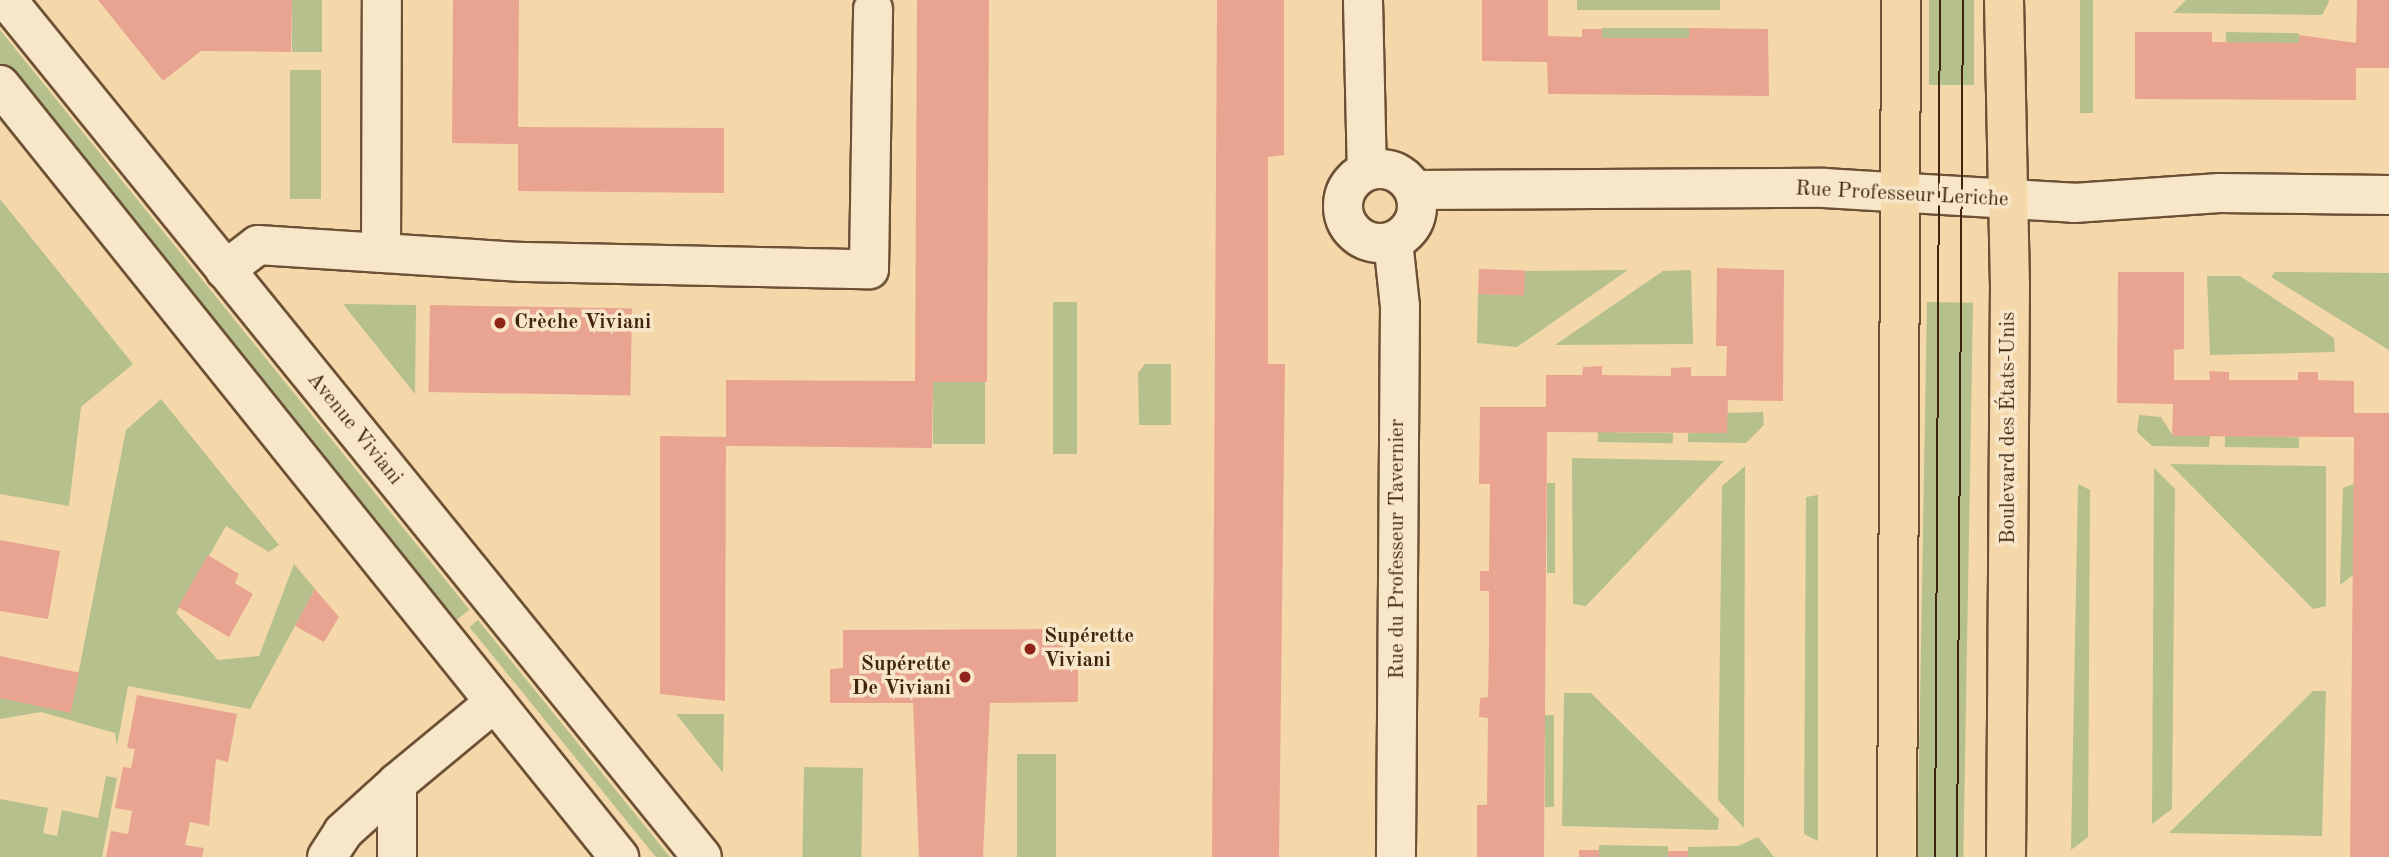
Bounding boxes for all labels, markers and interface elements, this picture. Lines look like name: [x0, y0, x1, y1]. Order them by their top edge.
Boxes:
street label: Rue Professeur Leriche: [1795, 177, 2009, 213]
place label: Crèche Viviani: [514, 310, 651, 336]
street label: Boulevard des États-Unis: [1996, 312, 2022, 544]
marker: Crèche Viviani: [492, 315, 508, 331]
street label: Avenue Viviani: [301, 368, 407, 490]
street label: Rue du Professeur Tavernier: [1385, 419, 1411, 679]
place label: Supérette Viviani: [1044, 624, 1134, 674]
marker: Supérette Viviani: [1022, 641, 1038, 657]
place label: Supérette De Viviani: [852, 652, 951, 702]
marker: Supérette De Viviani: [957, 669, 973, 685]

